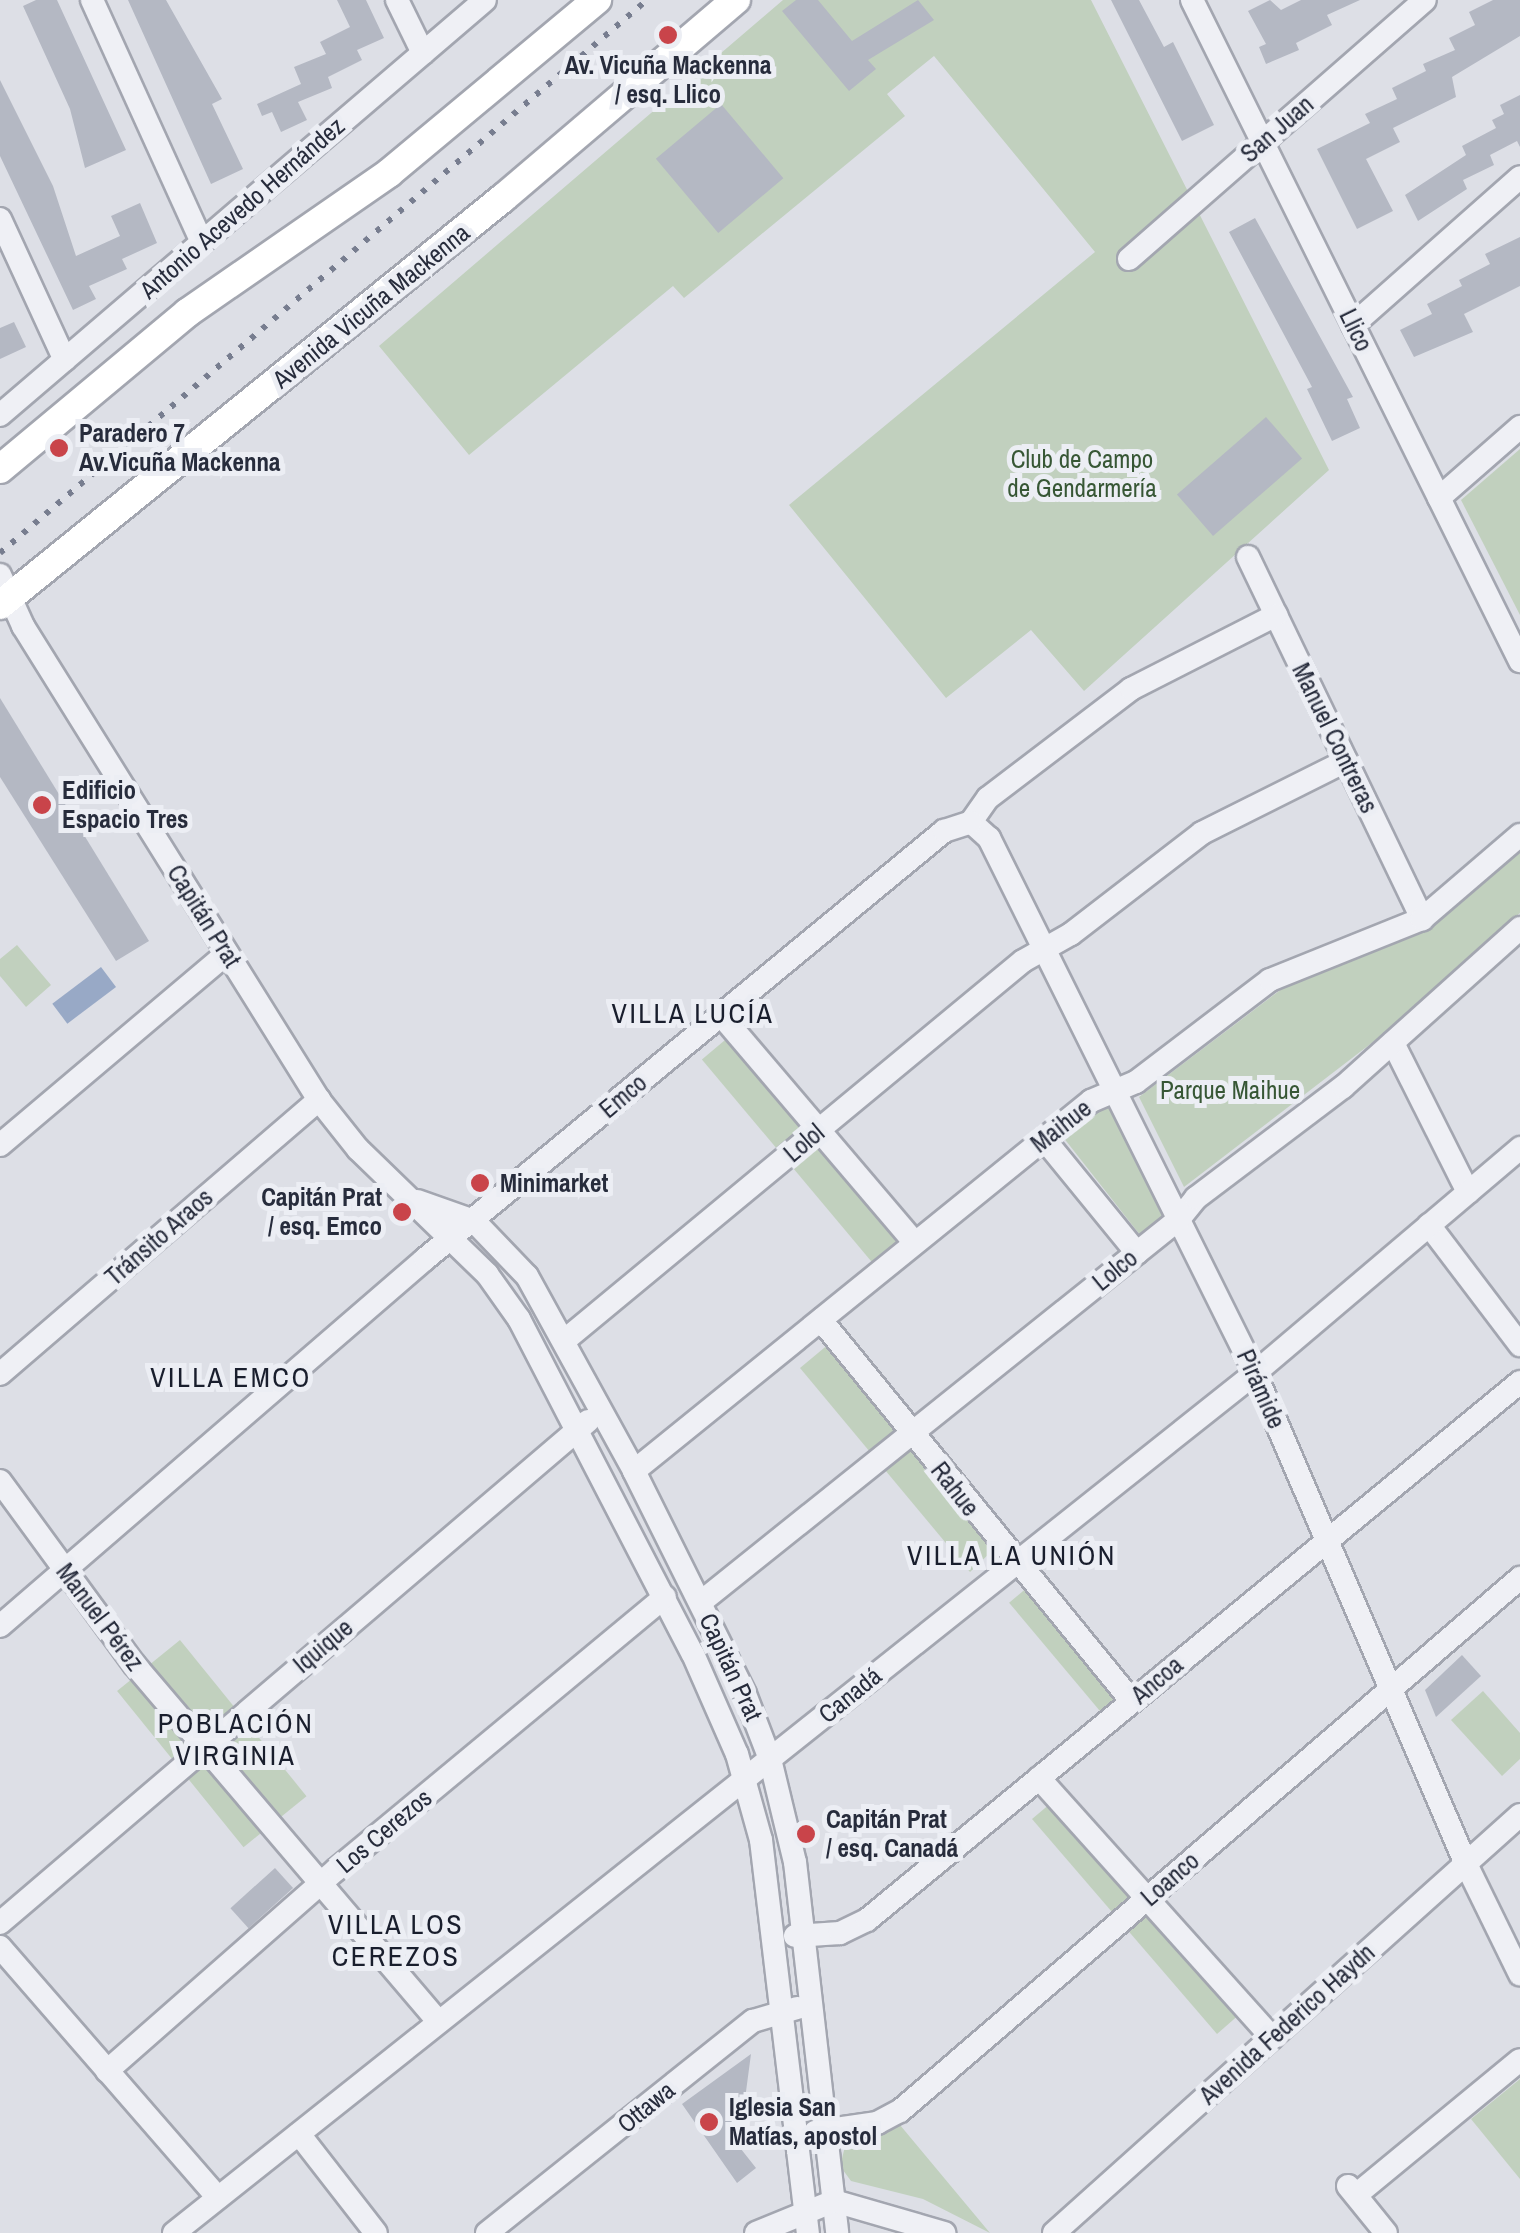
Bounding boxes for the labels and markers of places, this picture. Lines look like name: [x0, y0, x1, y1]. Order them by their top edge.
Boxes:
marker: Av. Vicuña Mackenna / esq. Llico: [657, 24, 679, 46]
place label: Av. Vicuña Mackenna / esq. Llico: [564, 51, 772, 110]
place label: Paradero 7 Av.Vicuña Mackenna: [79, 419, 280, 478]
marker: Paradero 7 Av.Vicuña Mackenna: [48, 437, 70, 459]
place label: Edificio Espacio Tres: [62, 776, 188, 835]
marker: Edificio Espacio Tres: [31, 794, 53, 816]
place label: Minimarket: [500, 1168, 608, 1198]
marker: Minimarket: [469, 1172, 491, 1194]
place label: Capitán Prat / esq. Emco: [261, 1183, 382, 1242]
marker: Capitán Prat / esq. Emco: [391, 1201, 413, 1223]
place label: Capitán Prat / esq. Canadá: [826, 1805, 958, 1864]
marker: Capitán Prat / esq. Canadá: [795, 1823, 817, 1845]
place label: Iglesia San Matías, apostol: [729, 2093, 877, 2152]
marker: Iglesia San Matías, apostol: [698, 2111, 720, 2133]

